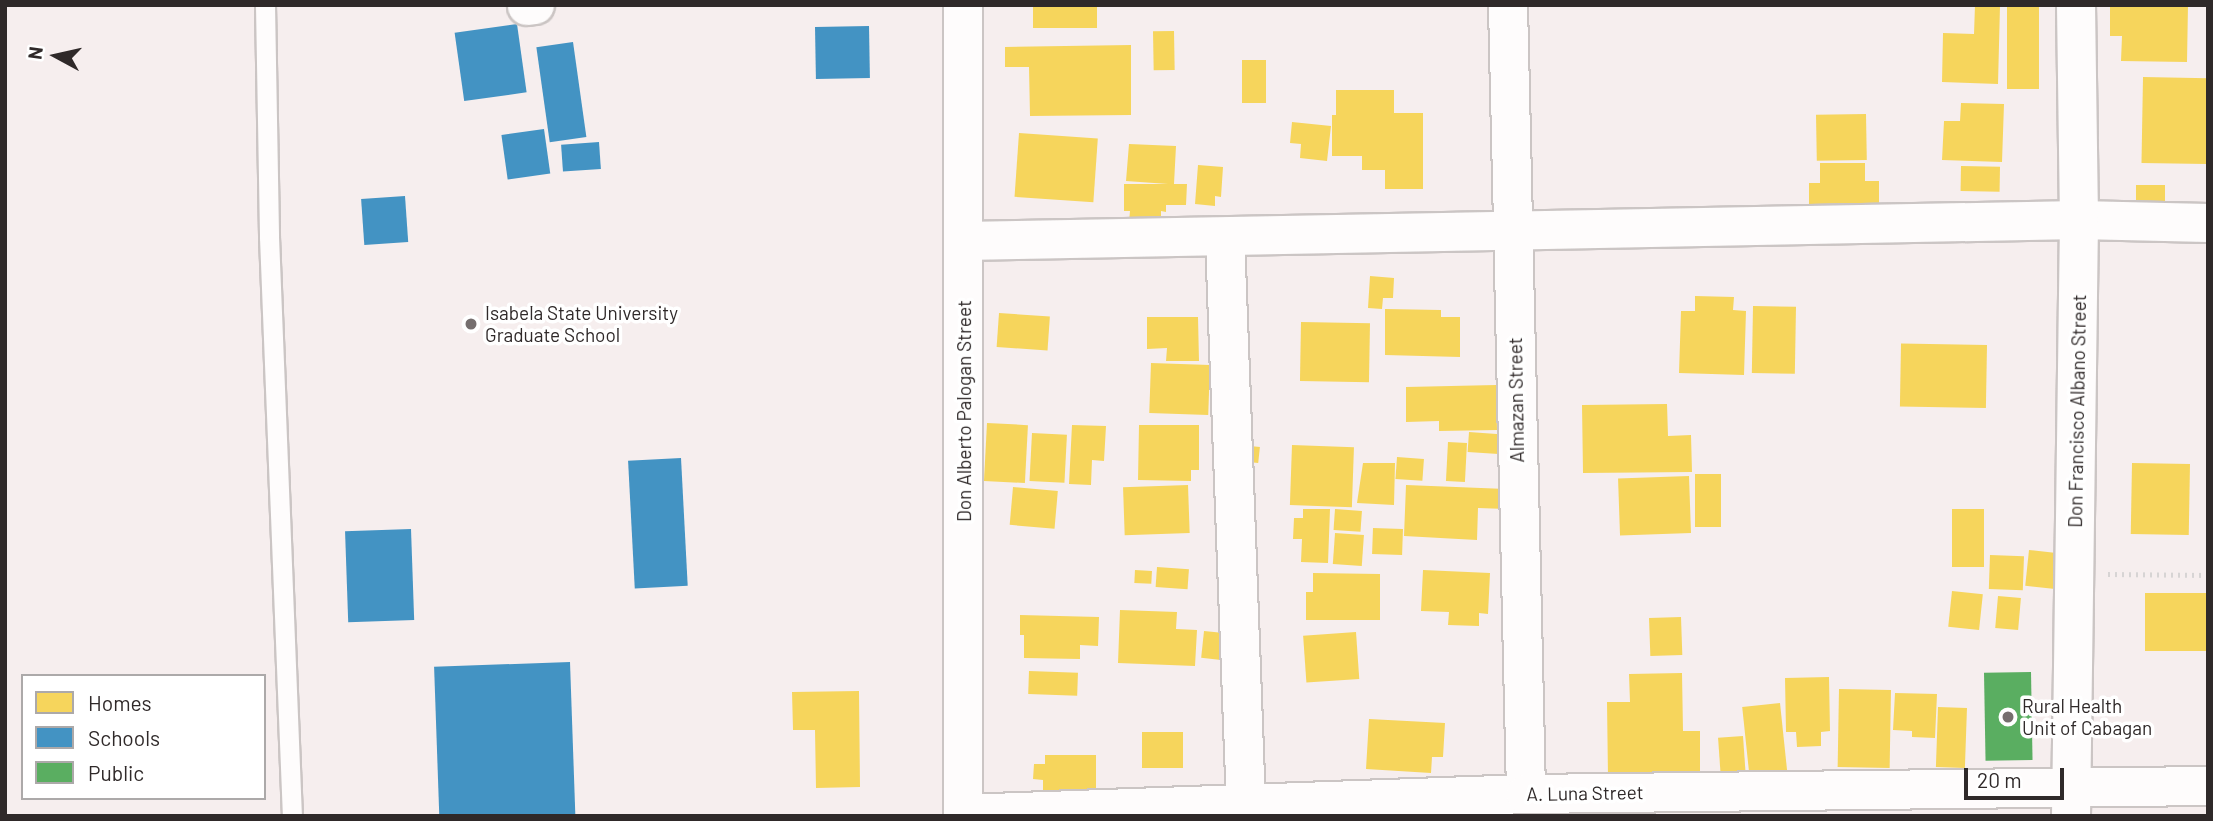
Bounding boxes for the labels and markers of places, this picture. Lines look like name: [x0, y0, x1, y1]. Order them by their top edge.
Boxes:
place label: Isabela State University Graduate School: [485, 302, 678, 346]
marker: Isabela State University Graduate School: [463, 316, 479, 332]
place label: Rural Health Unit of Cabagan: [2022, 695, 2152, 739]
marker: Rural Health Unit of Cabagan: [2000, 709, 2016, 725]

